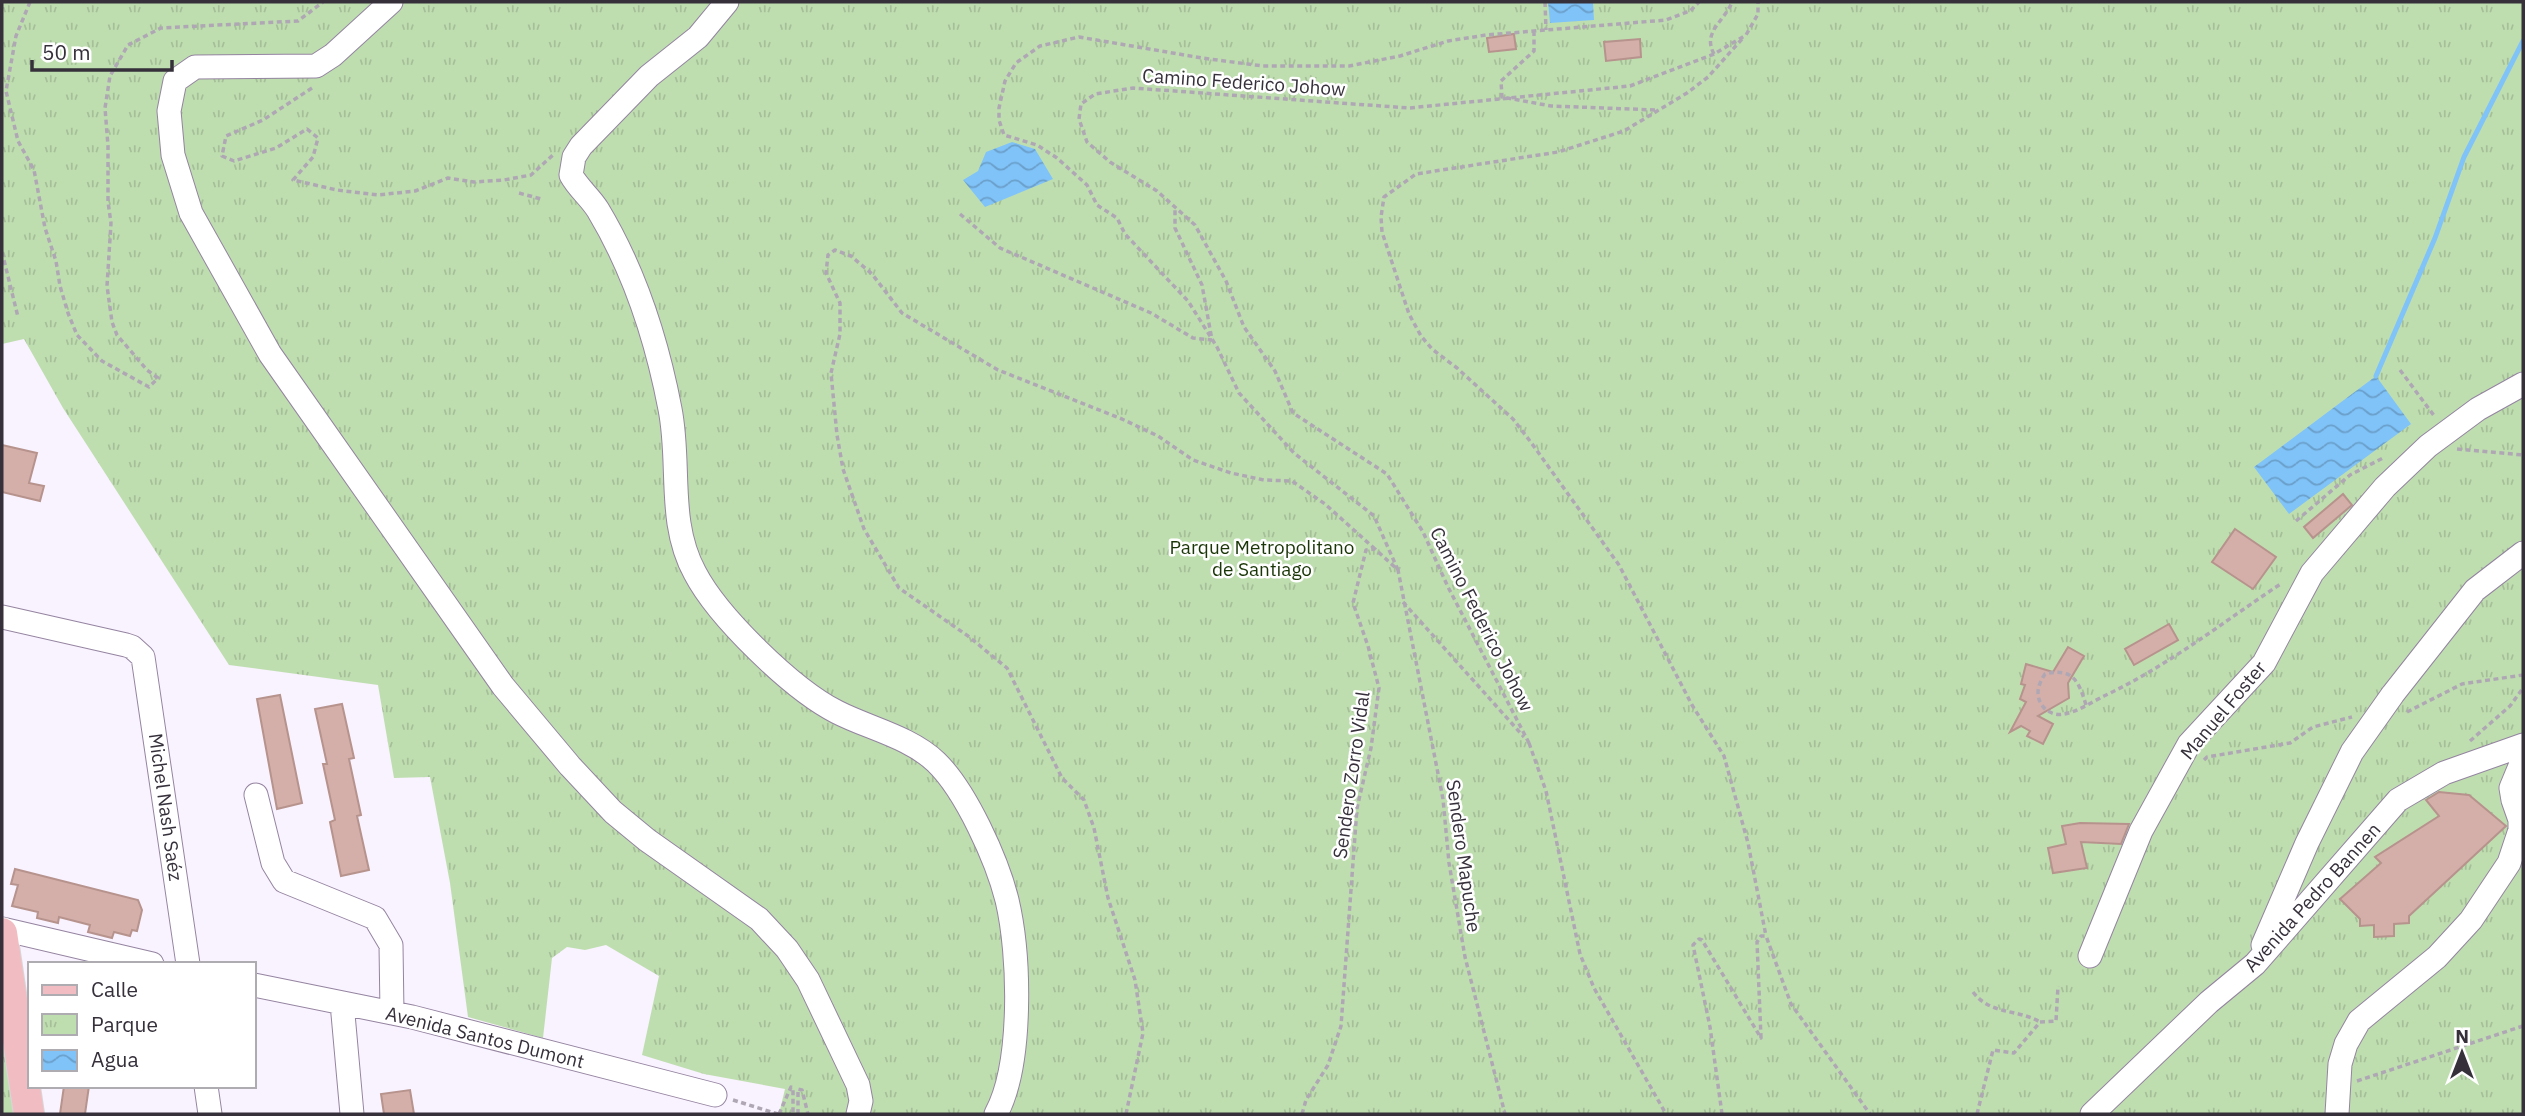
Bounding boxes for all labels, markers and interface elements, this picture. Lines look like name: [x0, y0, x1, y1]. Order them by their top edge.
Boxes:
scale bar: [32, 28, 172, 72]
text: 50 m: [42, 38, 91, 66]
street label: Camino Federico Johow: [1142, 63, 1346, 101]
street label: Camino Federico Johow: [1425, 523, 1539, 715]
park label: Parque Metropolitano de Santiago: [1170, 535, 1354, 581]
street label: Manuel Foster: [2175, 656, 2271, 764]
street label: Sendero Zorro Vidal: [1327, 690, 1375, 860]
street label: Michel Nash Saéz: [144, 732, 188, 883]
street label: Sendero Mapuche: [1441, 778, 1487, 934]
street label: Avenida Pedro Bannen: [2239, 817, 2385, 977]
legend: [28, 962, 256, 1088]
text: Calle: [91, 975, 138, 1003]
street label: Avenida Santos Dumont: [383, 1001, 587, 1073]
text: Parque: [91, 1010, 158, 1038]
north arrow: [2427, 1018, 2497, 1088]
text: N: [2455, 1024, 2469, 1048]
text: Agua: [91, 1045, 139, 1073]

